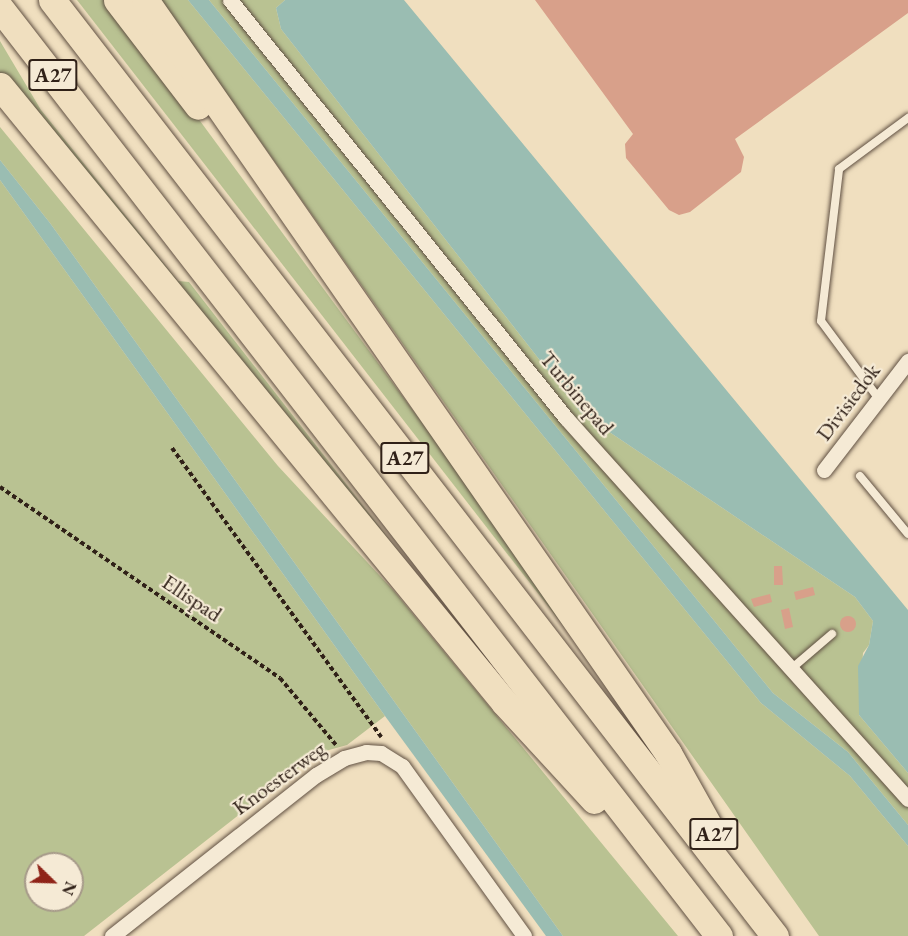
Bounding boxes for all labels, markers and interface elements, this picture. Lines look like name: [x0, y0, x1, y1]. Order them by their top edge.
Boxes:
road number: A27: [28, 57, 78, 93]
street label: Turbinepad: [534, 346, 620, 440]
street label: Divisiedok: [810, 358, 886, 446]
road number: A27: [380, 440, 430, 476]
street label: Ellispad: [157, 569, 227, 627]
street label: Knoesterweg: [227, 735, 331, 821]
road number: A27: [688, 816, 740, 852]
north arrow: [24, 852, 84, 912]
text: N: [57, 878, 81, 899]

